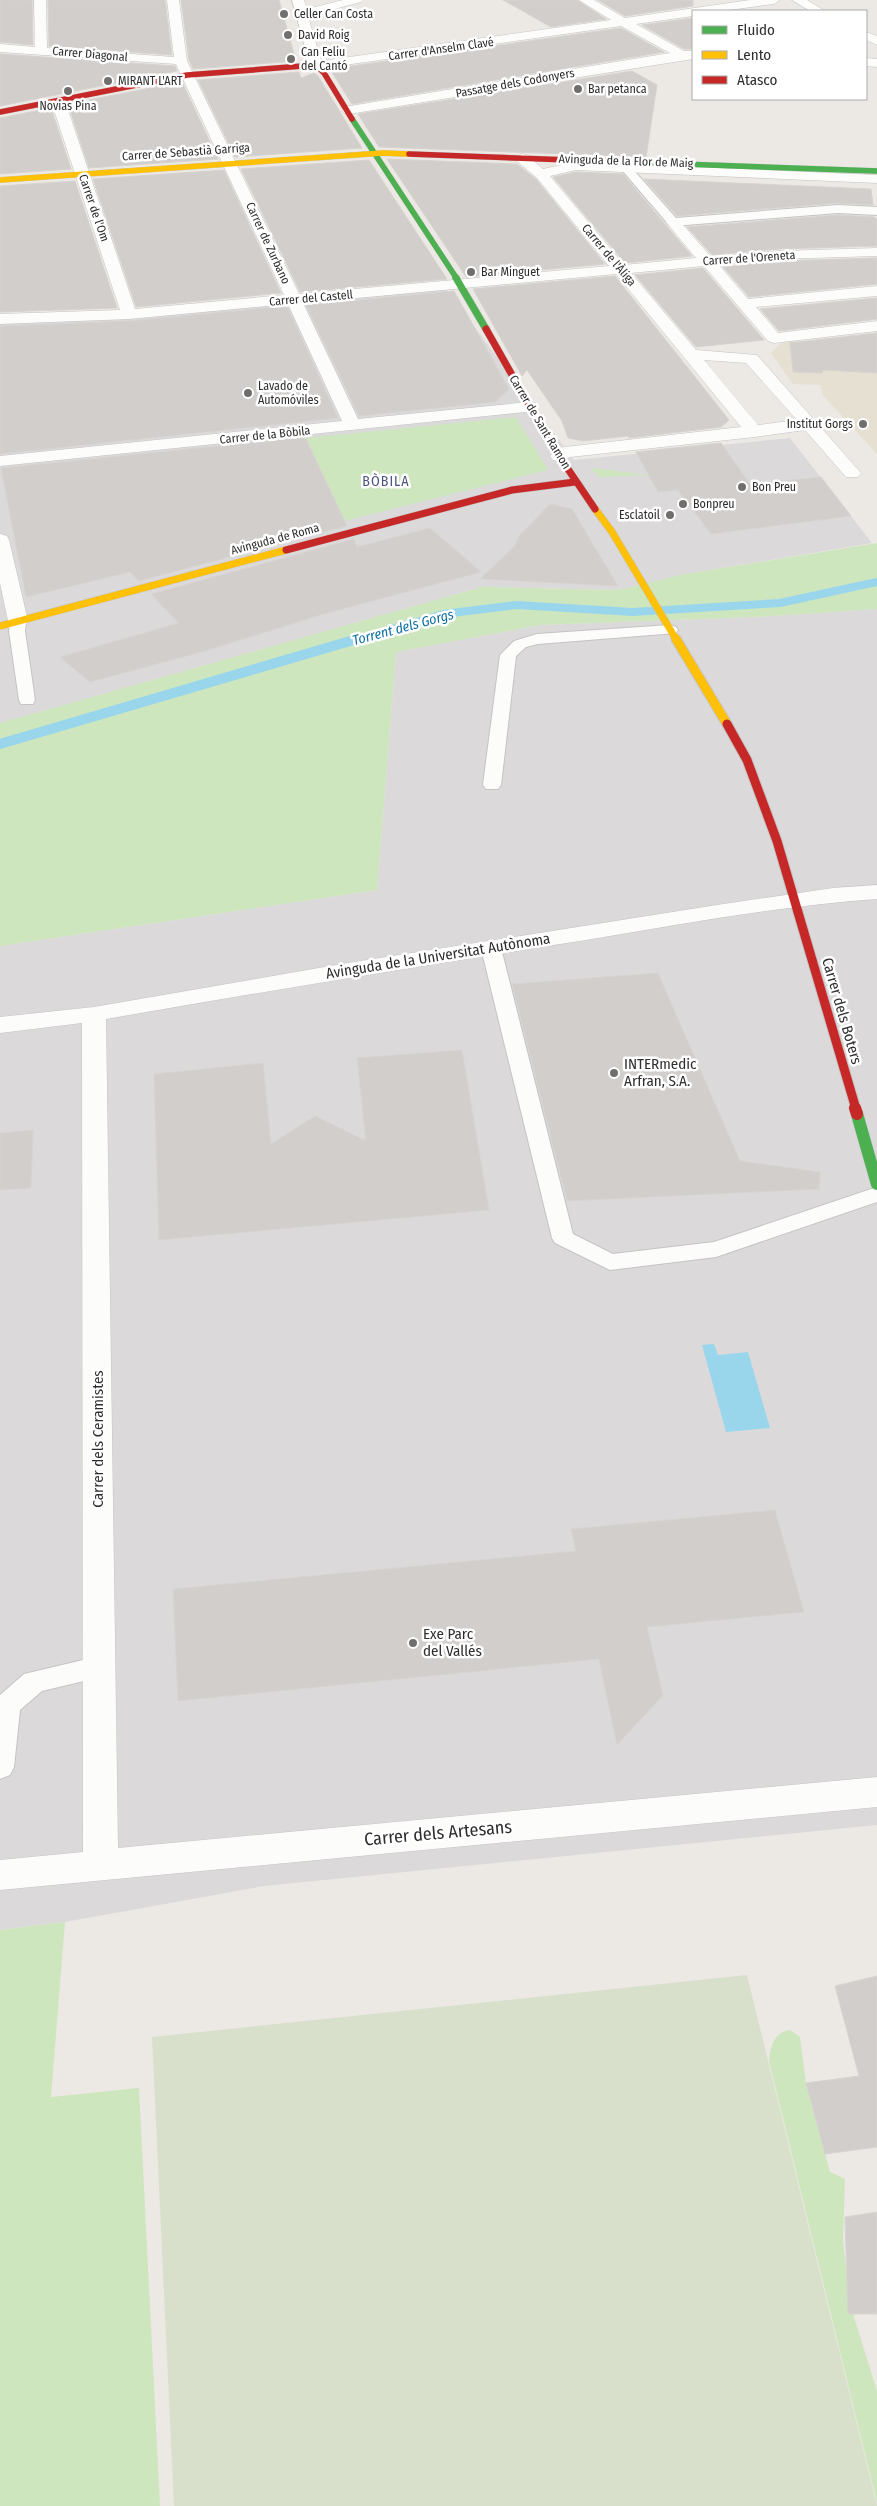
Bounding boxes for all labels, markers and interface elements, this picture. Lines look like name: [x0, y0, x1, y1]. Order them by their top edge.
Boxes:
place label: Celler Can Costa: [294, 7, 373, 21]
marker: Celler Can Costa: [278, 8, 290, 20]
legend: [692, 10, 867, 100]
text: Fluido: [737, 21, 775, 39]
place label: David Roig: [298, 28, 350, 42]
marker: David Roig: [282, 29, 294, 41]
street label: Carrer d'Anselm Clavé: [387, 35, 495, 63]
street label: Carrer Diagonal: [52, 44, 128, 64]
place label: Can Feliu del Cantó: [301, 45, 348, 73]
text: Lento: [737, 46, 771, 64]
marker: Can Feliu del Cantó: [285, 53, 297, 65]
street label: Passatge dels Codonyers: [455, 66, 575, 100]
text: Atasco: [737, 71, 777, 89]
place label: MIRANT L'ART: [118, 74, 183, 88]
marker: MIRANT L'ART: [102, 75, 114, 87]
place label: Bar petanca: [588, 82, 647, 96]
marker: Bar petanca: [572, 83, 584, 95]
marker: Novias Pina: [62, 85, 74, 97]
place label: Novias Pina: [39, 99, 97, 113]
street label: Carrer de Sebastià Garriga: [122, 141, 251, 163]
street label: Avinguda de la Flor de Maig: [558, 152, 694, 170]
street label: Carrer de l'Om: [76, 173, 112, 243]
street label: Carrer de Zurbano: [243, 200, 293, 286]
street label: Carrer de l'Àliga: [579, 220, 640, 289]
street label: Carrer de l'Oreneta: [702, 248, 796, 268]
place label: Bar Minguet: [481, 265, 540, 279]
marker: Bar Minguet: [465, 266, 477, 278]
street label: Carrer del Castell: [269, 287, 353, 309]
street label: Carrer de Sant Ramon: [506, 373, 574, 471]
place label: Lavado de Automóviles: [258, 379, 319, 407]
marker: Lavado de Automóviles: [242, 387, 254, 399]
place label: Institut Gorgs: [787, 417, 853, 431]
marker: Institut Gorgs: [857, 418, 869, 430]
street label: Carrer de la Bòbila: [219, 423, 311, 447]
district label: BÒBILA: [362, 472, 410, 490]
place label: Bon Preu: [752, 480, 796, 494]
marker: Bon Preu: [736, 481, 748, 493]
place label: Bonpreu: [693, 497, 735, 511]
marker: Bonpreu: [677, 498, 689, 510]
place label: Esclatoil: [619, 508, 660, 522]
marker: Esclatoil: [664, 509, 676, 521]
street label: Avinguda de Roma: [229, 520, 321, 558]
water label: Torrent dels Gorgs: [351, 606, 456, 649]
street label: Avinguda de la Universitat Autònoma: [325, 929, 551, 983]
street label: Carrer dels Boters: [818, 956, 866, 1066]
place label: INTERmedic Arfran, S.A.: [624, 1055, 697, 1090]
marker: INTERmedic Arfran, S.A.: [608, 1067, 620, 1079]
street label: Carrer dels Ceramistes: [89, 1370, 107, 1508]
place label: Exe Parc del Vallés: [423, 1625, 482, 1660]
marker: Exe Parc del Vallés: [407, 1637, 419, 1649]
street label: Carrer dels Artesans: [363, 1816, 513, 1850]

